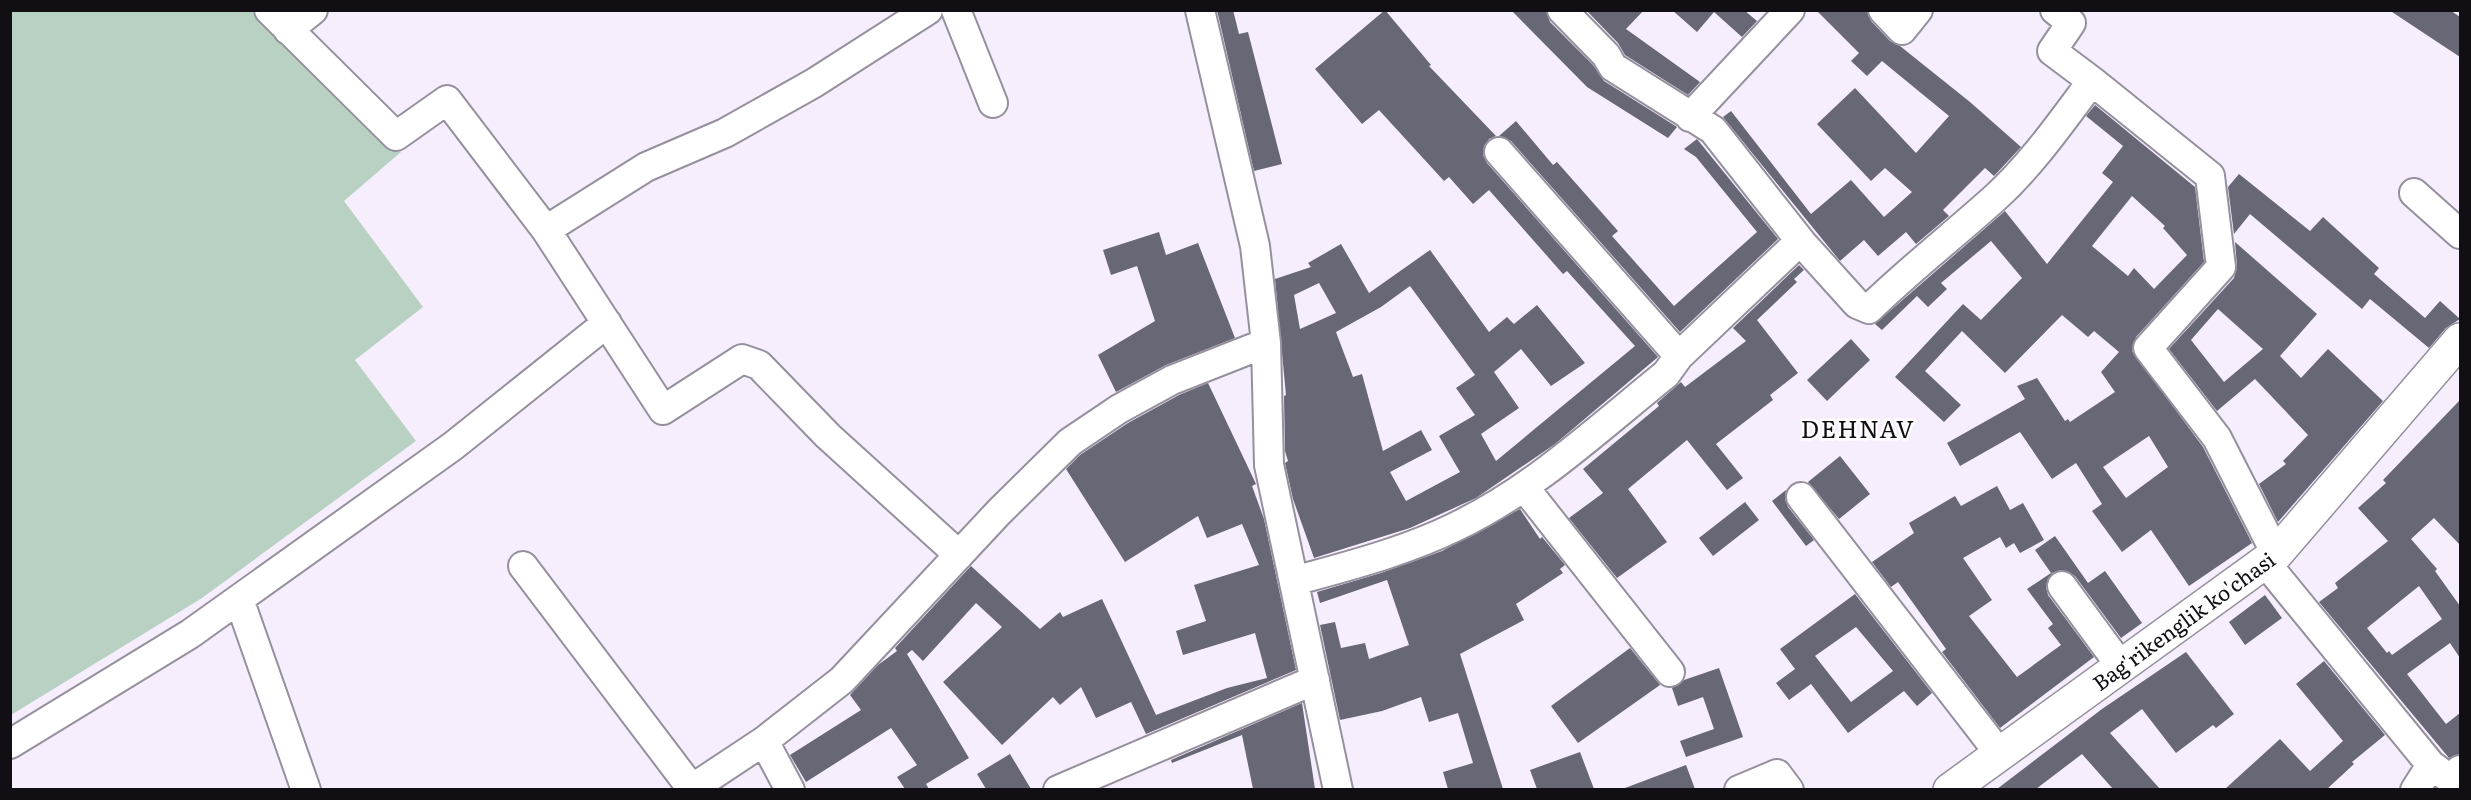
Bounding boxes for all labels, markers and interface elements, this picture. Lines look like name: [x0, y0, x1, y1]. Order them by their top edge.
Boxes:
district label: DEHNAV: [1801, 410, 1915, 445]
street label: Bag'rikenglik ko'chasi: [2085, 543, 2281, 697]

